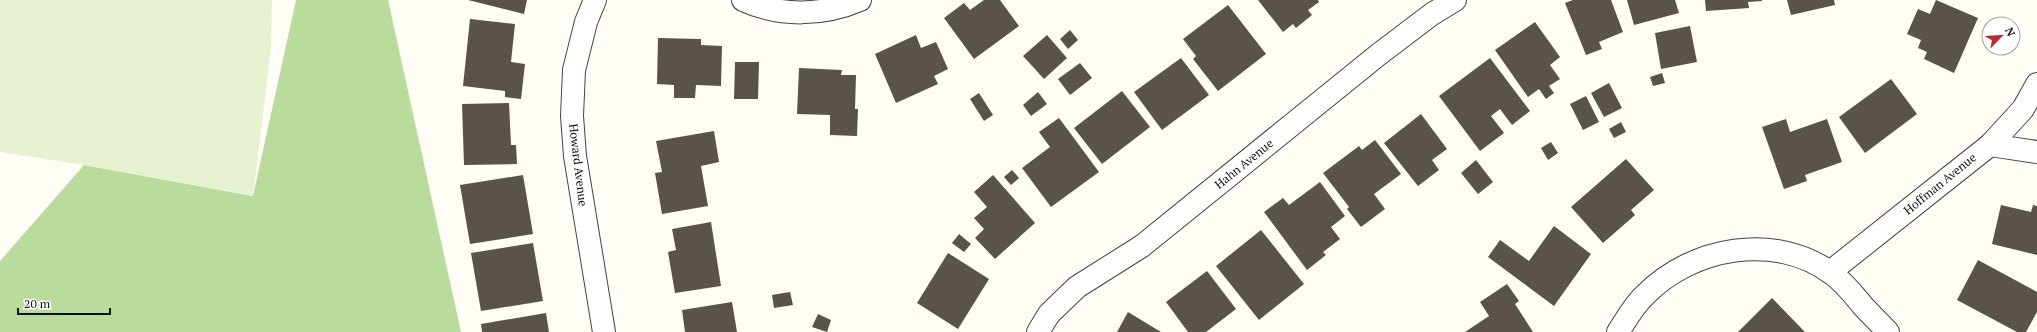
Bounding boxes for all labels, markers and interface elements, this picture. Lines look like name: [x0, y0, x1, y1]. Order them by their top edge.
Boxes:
north arrow: [1981, 16, 2021, 56]
text: N: [2002, 25, 2018, 39]
street label: Howard Avenue: [566, 123, 591, 207]
street label: Hahn Avenue: [1211, 135, 1276, 192]
street label: Hoffman Avenue: [1900, 150, 1979, 217]
scale bar: [18, 290, 110, 316]
text: 20 m: [24, 296, 51, 311]

